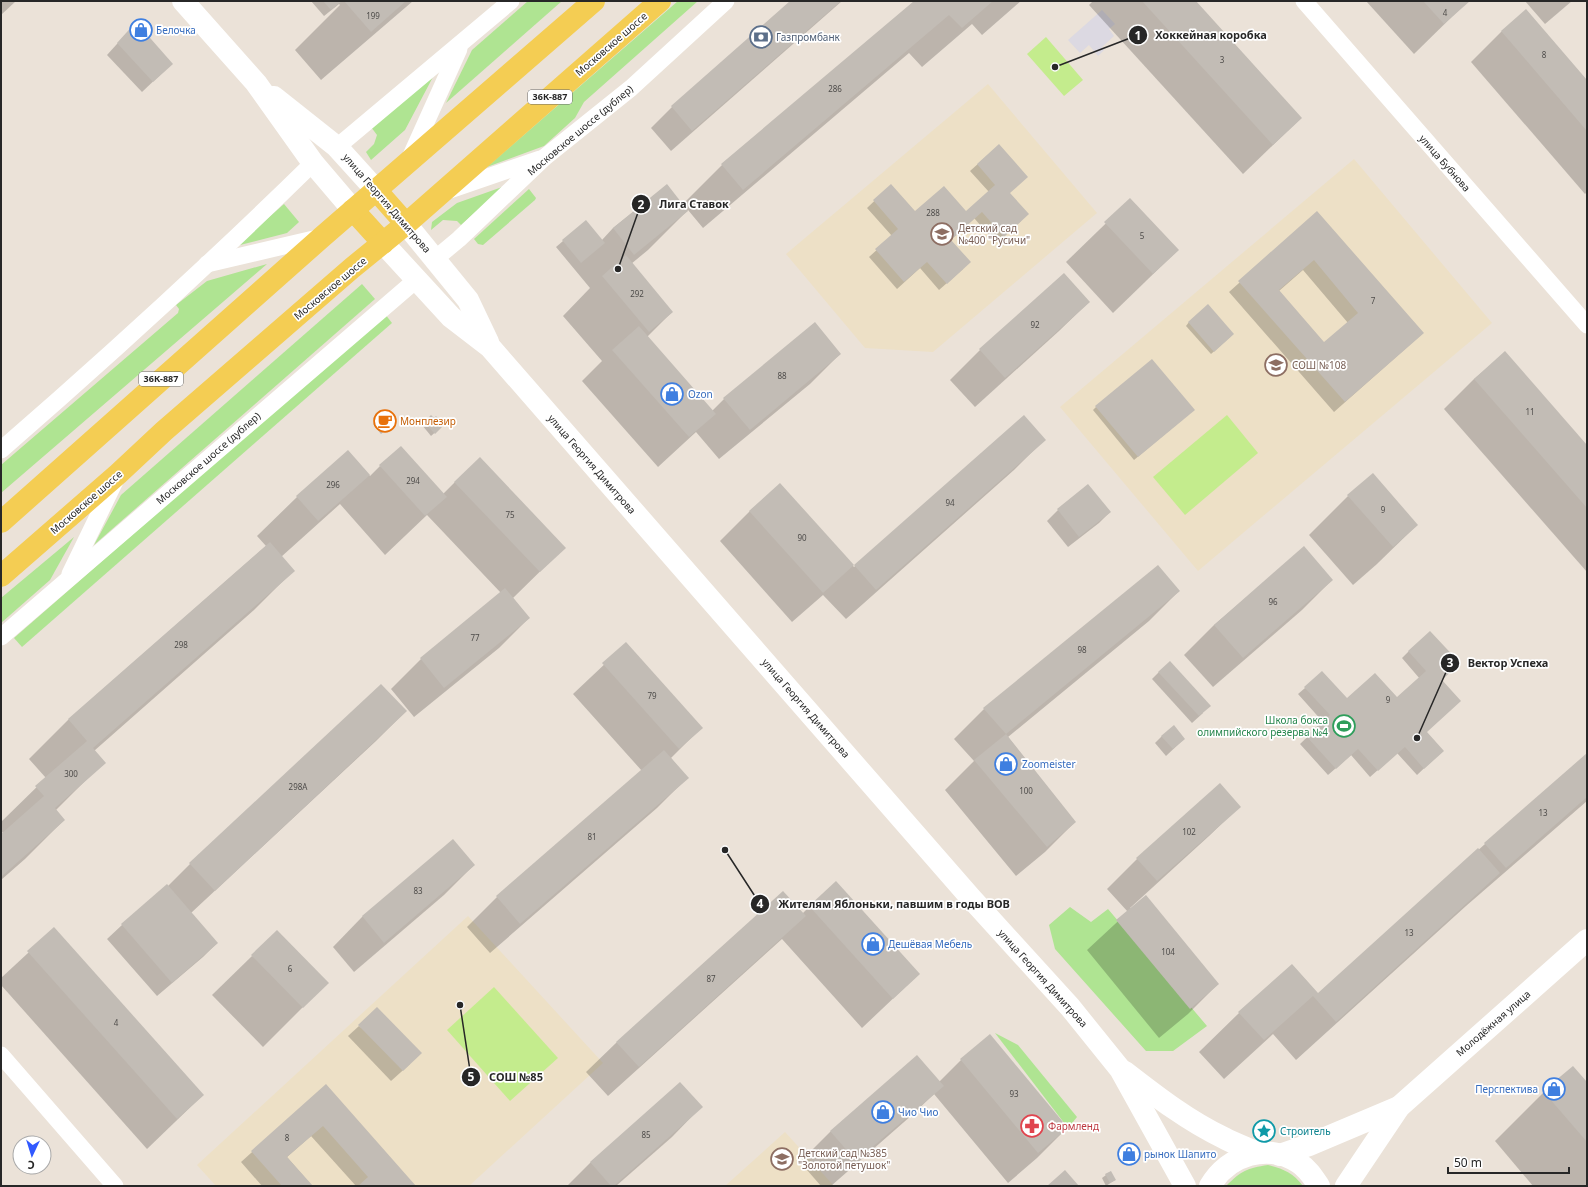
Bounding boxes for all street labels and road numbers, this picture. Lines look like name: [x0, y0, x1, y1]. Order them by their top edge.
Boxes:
street label: Московское шоссе: [572, 9, 650, 79]
street label: Московское шоссе (дублер): [524, 82, 636, 178]
road number: 36К-887: [528, 90, 572, 104]
street label: улица Бубнова: [1416, 131, 1474, 195]
street label: улица Георгия Димитрова: [340, 150, 434, 256]
street label: Московское шоссе: [291, 253, 370, 323]
road number: 36К-887: [139, 372, 183, 386]
street label: Московское шоссе (дублер): [153, 409, 263, 507]
street label: улица Георгия Димитрова: [545, 411, 639, 517]
street label: Московское шоссе: [47, 467, 125, 537]
street label: улица Георгия Димитрова: [759, 655, 853, 761]
street label: улица Георгия Димитрова: [995, 926, 1091, 1030]
street label: Молодёжная улица: [1453, 987, 1533, 1059]

